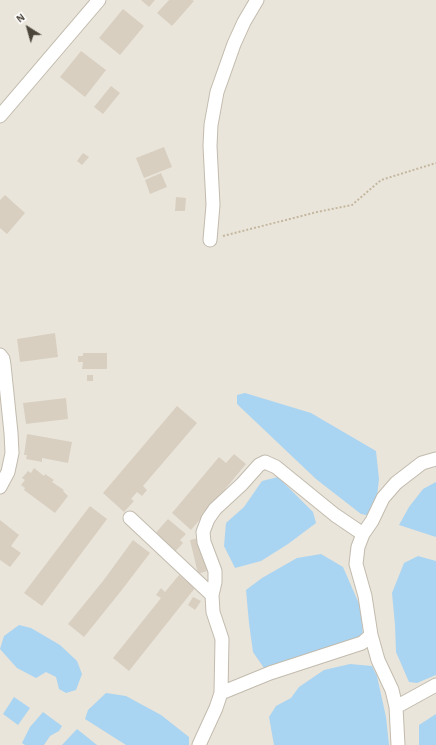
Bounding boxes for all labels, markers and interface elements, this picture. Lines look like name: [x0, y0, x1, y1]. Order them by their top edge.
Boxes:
north arrow: [8, 8, 48, 48]
text: N: [14, 11, 27, 25]

